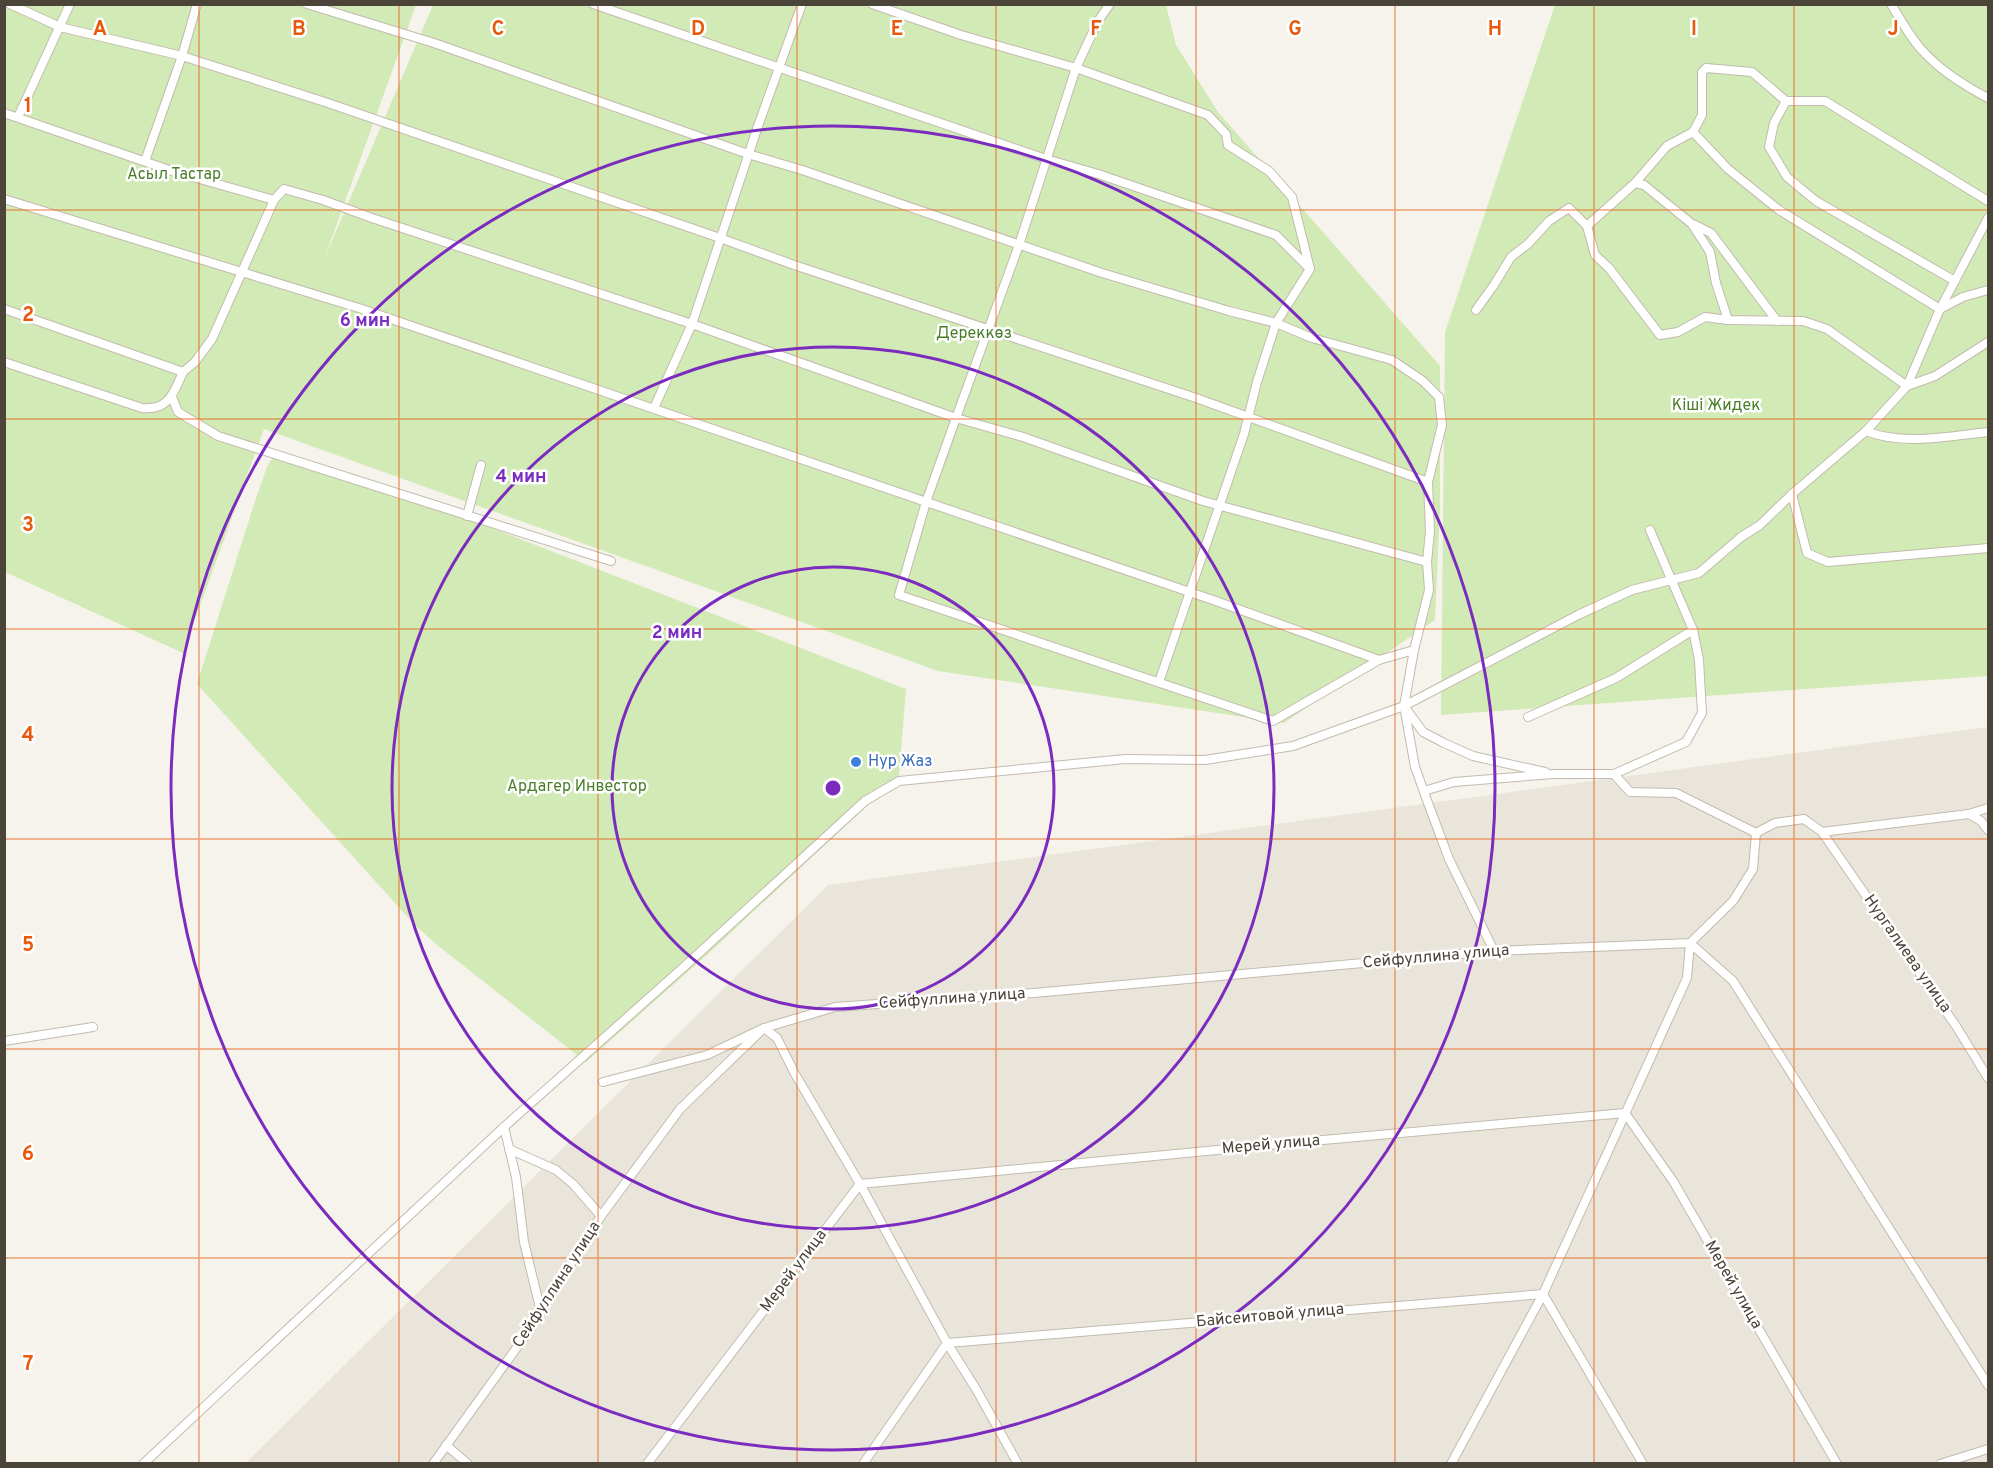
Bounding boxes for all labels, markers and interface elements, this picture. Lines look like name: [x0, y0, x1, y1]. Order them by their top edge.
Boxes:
text: A: [93, 17, 107, 43]
text: B: [292, 17, 306, 43]
text: C: [492, 17, 504, 43]
text: D: [691, 17, 705, 43]
text: E: [891, 17, 903, 43]
text: F: [1090, 17, 1102, 43]
text: G: [1288, 17, 1302, 43]
text: H: [1488, 17, 1502, 43]
text: I: [1691, 17, 1697, 43]
text: J: [1887, 17, 1899, 43]
text: 1: [24, 94, 32, 120]
park label: Асыл Тастар: [127, 165, 221, 185]
text: 2: [22, 303, 34, 329]
text: 6 мин: [340, 310, 390, 333]
park label: Дереккөз: [936, 324, 1012, 344]
park label: Кіші Жидек: [1672, 396, 1760, 416]
text: 4 мин: [495, 466, 547, 489]
text: 3: [22, 513, 34, 539]
text: 2 мин: [652, 622, 702, 645]
text: 4: [22, 723, 34, 749]
place label: Нур Жаз: [868, 752, 933, 772]
marker: Нур Жаз: [849, 755, 863, 769]
park label: Ардагер Инвестор: [507, 777, 647, 797]
centre of rings: [823, 778, 843, 798]
street label: Нургалиева улица: [1859, 891, 1955, 1017]
text: 5: [22, 933, 34, 959]
street label: Сейфуллина улица: [1362, 941, 1510, 973]
street label: Сейфуллина улица: [878, 984, 1026, 1014]
street label: Мерей улица: [1221, 1131, 1321, 1159]
text: 6: [22, 1142, 34, 1168]
street label: Сейфуллина улица: [509, 1218, 605, 1352]
street label: Мерей улица: [756, 1226, 832, 1316]
street label: Мерей улица: [1700, 1237, 1766, 1333]
street label: Байсеитовой улица: [1195, 1300, 1345, 1332]
text: 7: [23, 1352, 33, 1378]

